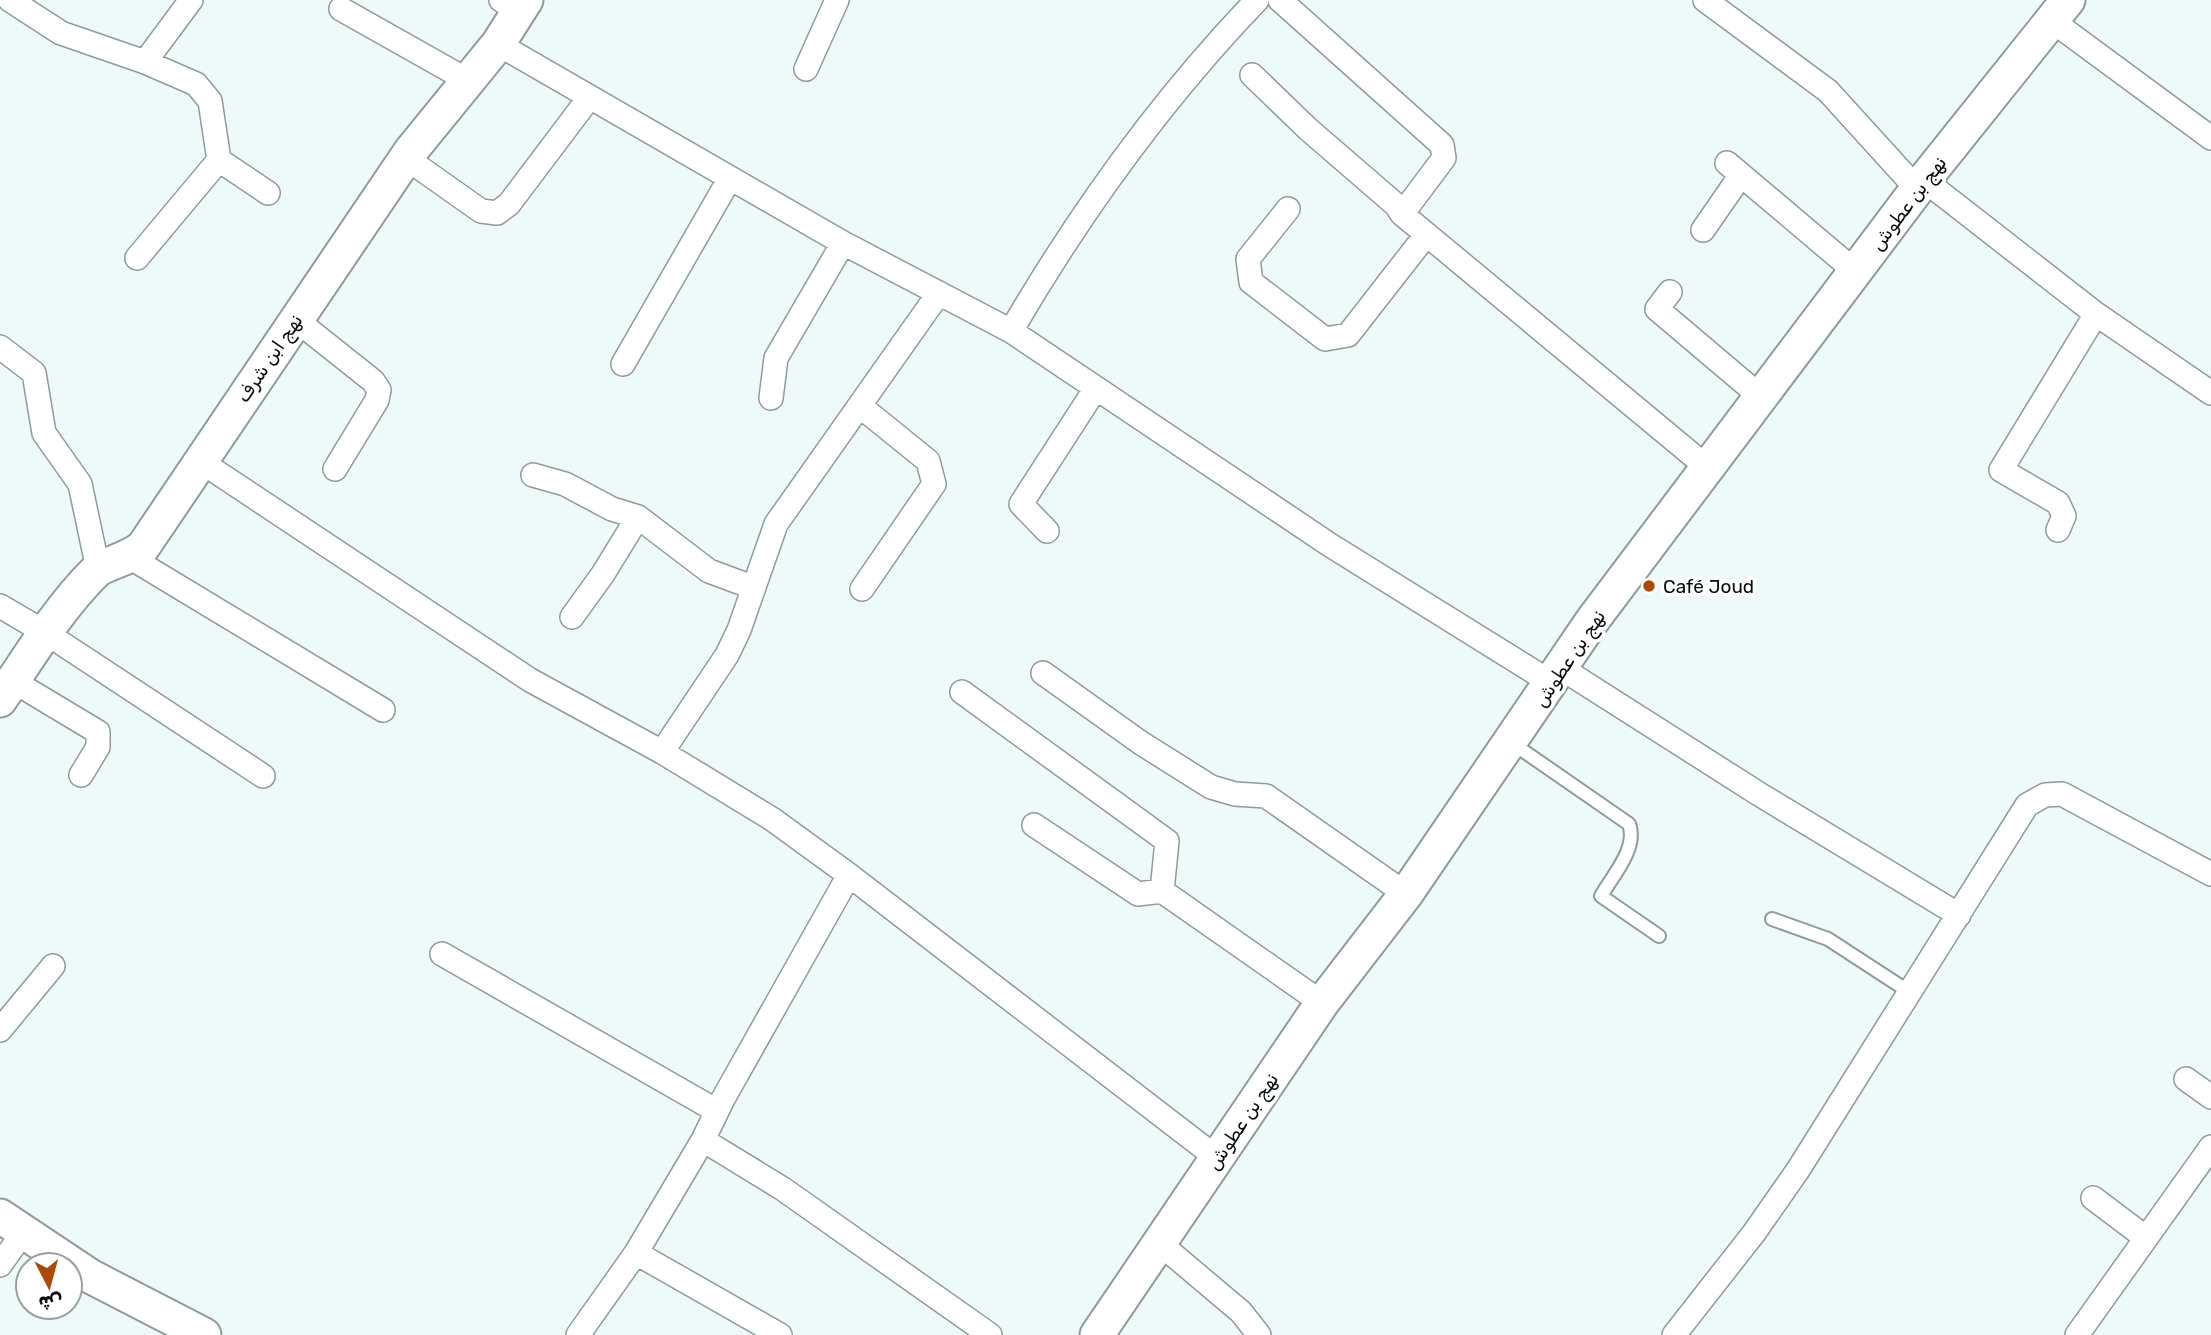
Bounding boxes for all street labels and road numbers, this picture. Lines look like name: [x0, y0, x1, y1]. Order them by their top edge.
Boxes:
street label: نهج بن عطوش: [1865, 152, 1953, 256]
street label: نهج ابن شرف: [231, 310, 309, 408]
street label: نهج بن عطوش: [1529, 605, 1612, 712]
street label: نهج بن عطوش: [1202, 1068, 1285, 1175]

